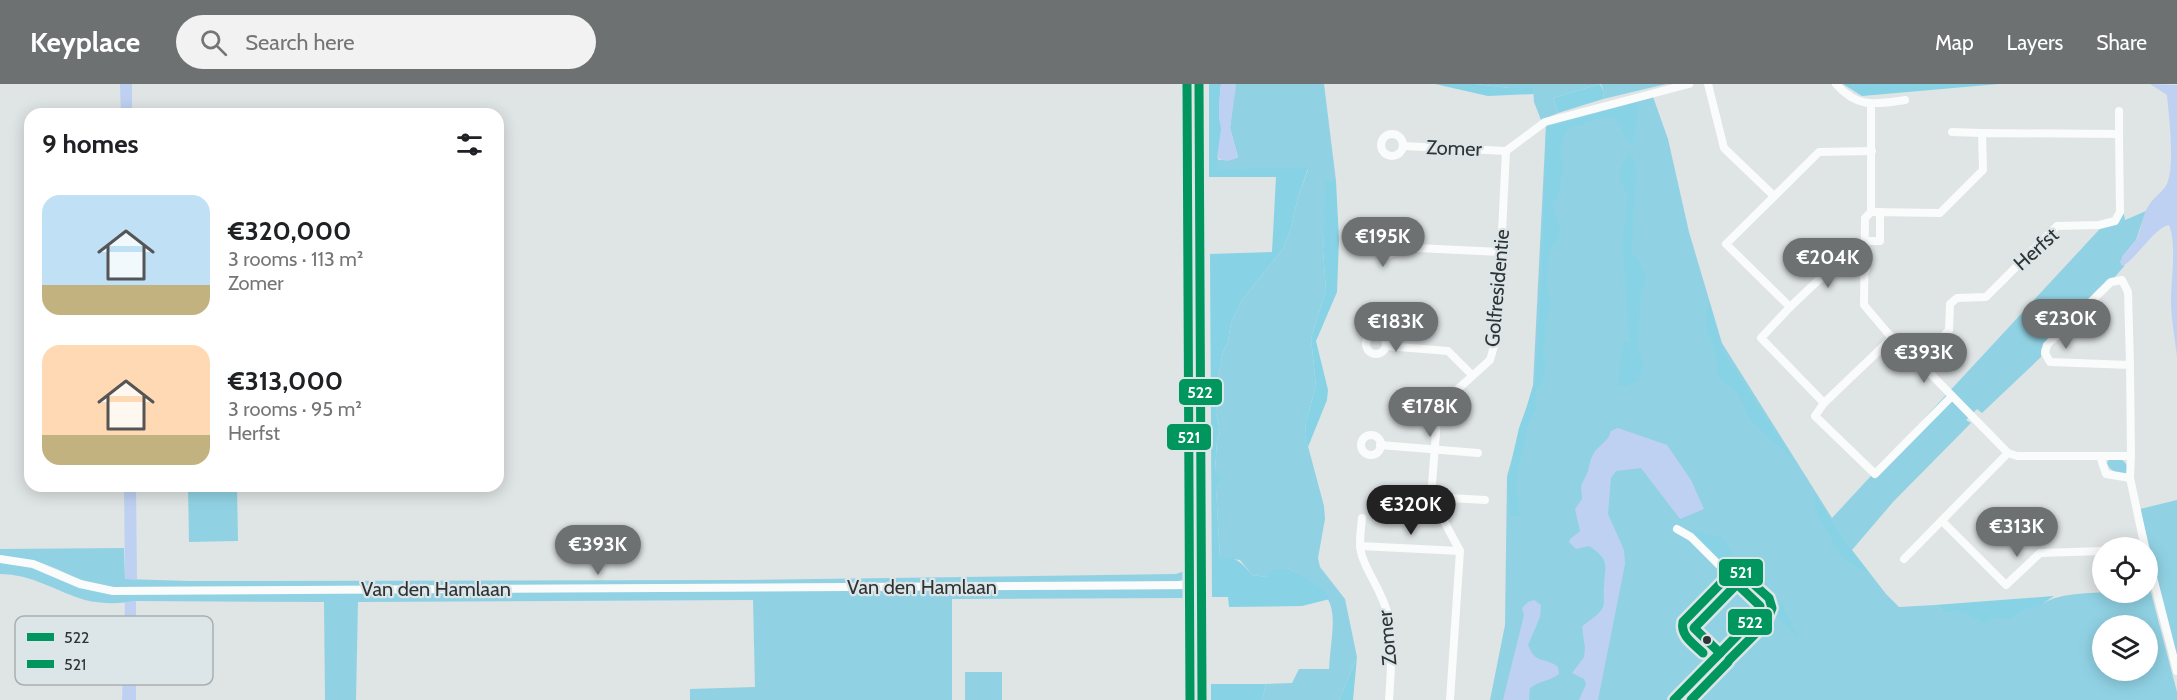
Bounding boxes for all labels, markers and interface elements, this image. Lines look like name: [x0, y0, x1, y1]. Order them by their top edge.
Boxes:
search box: [176, 15, 596, 69]
text: Keyplace: [30, 25, 140, 59]
icon: search: [197, 26, 230, 59]
text: Search here: [245, 29, 355, 56]
text: Map: [1935, 30, 1974, 55]
text: Layers: [2007, 30, 2063, 55]
text: Share: [2096, 30, 2147, 55]
text: 9 homes: [42, 128, 139, 160]
icon: filters: [453, 128, 486, 161]
street label: Zomer: [1426, 135, 1483, 161]
text: €320,000: [228, 215, 351, 247]
pin: €195K: [1341, 217, 1425, 268]
icon: home: [90, 219, 162, 291]
street label: Herfst: [2009, 222, 2064, 275]
text: €195K: [1356, 224, 1410, 248]
street label: Golfresidentie: [1480, 228, 1514, 348]
pin: €204K: [1786, 238, 1870, 289]
text: €204K: [1797, 245, 1859, 269]
text: 3 rooms · 113 m²: [228, 247, 364, 271]
text: Zomer: [228, 271, 284, 295]
pin: €230K: [2024, 299, 2108, 350]
pin: €183K: [1354, 302, 1438, 353]
text: €230K: [2036, 306, 2096, 330]
text: €183K: [1368, 309, 1424, 333]
pin: €393K: [1882, 333, 1966, 384]
text: €393K: [1895, 340, 1953, 364]
text: €313,000: [228, 365, 343, 397]
icon: home: [90, 369, 162, 441]
line badge: 522: [1178, 378, 1223, 406]
text: 522: [1187, 383, 1213, 402]
pin: €178K: [1388, 387, 1472, 438]
text: €178K: [1402, 394, 1458, 418]
text: 3 rooms · 95 m²: [228, 397, 362, 421]
text: Herfst: [228, 421, 280, 445]
line badge: 521: [1166, 423, 1212, 451]
text: 521: [1178, 428, 1200, 447]
pin: €320K: [1369, 485, 1453, 536]
text: €320K: [1381, 492, 1441, 516]
pin: €313K: [1975, 507, 2059, 558]
text: €313K: [1990, 514, 2044, 538]
pin: €393K: [556, 525, 640, 576]
text: €393K: [569, 532, 627, 556]
map controls: [2092, 537, 2158, 681]
button: locate: [2092, 537, 2158, 603]
line badge: 521: [1718, 558, 1764, 587]
text: 521: [1730, 563, 1752, 582]
street label: Van den Hamlaan: [847, 575, 997, 599]
street label: Van den Hamlaan: [361, 577, 511, 601]
line badge: 522: [1727, 608, 1773, 636]
street label: Zomer: [1373, 609, 1401, 667]
text: 522: [1737, 613, 1763, 632]
button: layers: [2092, 615, 2158, 681]
legend: [15, 616, 213, 685]
text: 522: [64, 628, 89, 647]
unlabelled marker: [1701, 634, 1713, 646]
text: 521: [64, 655, 86, 674]

